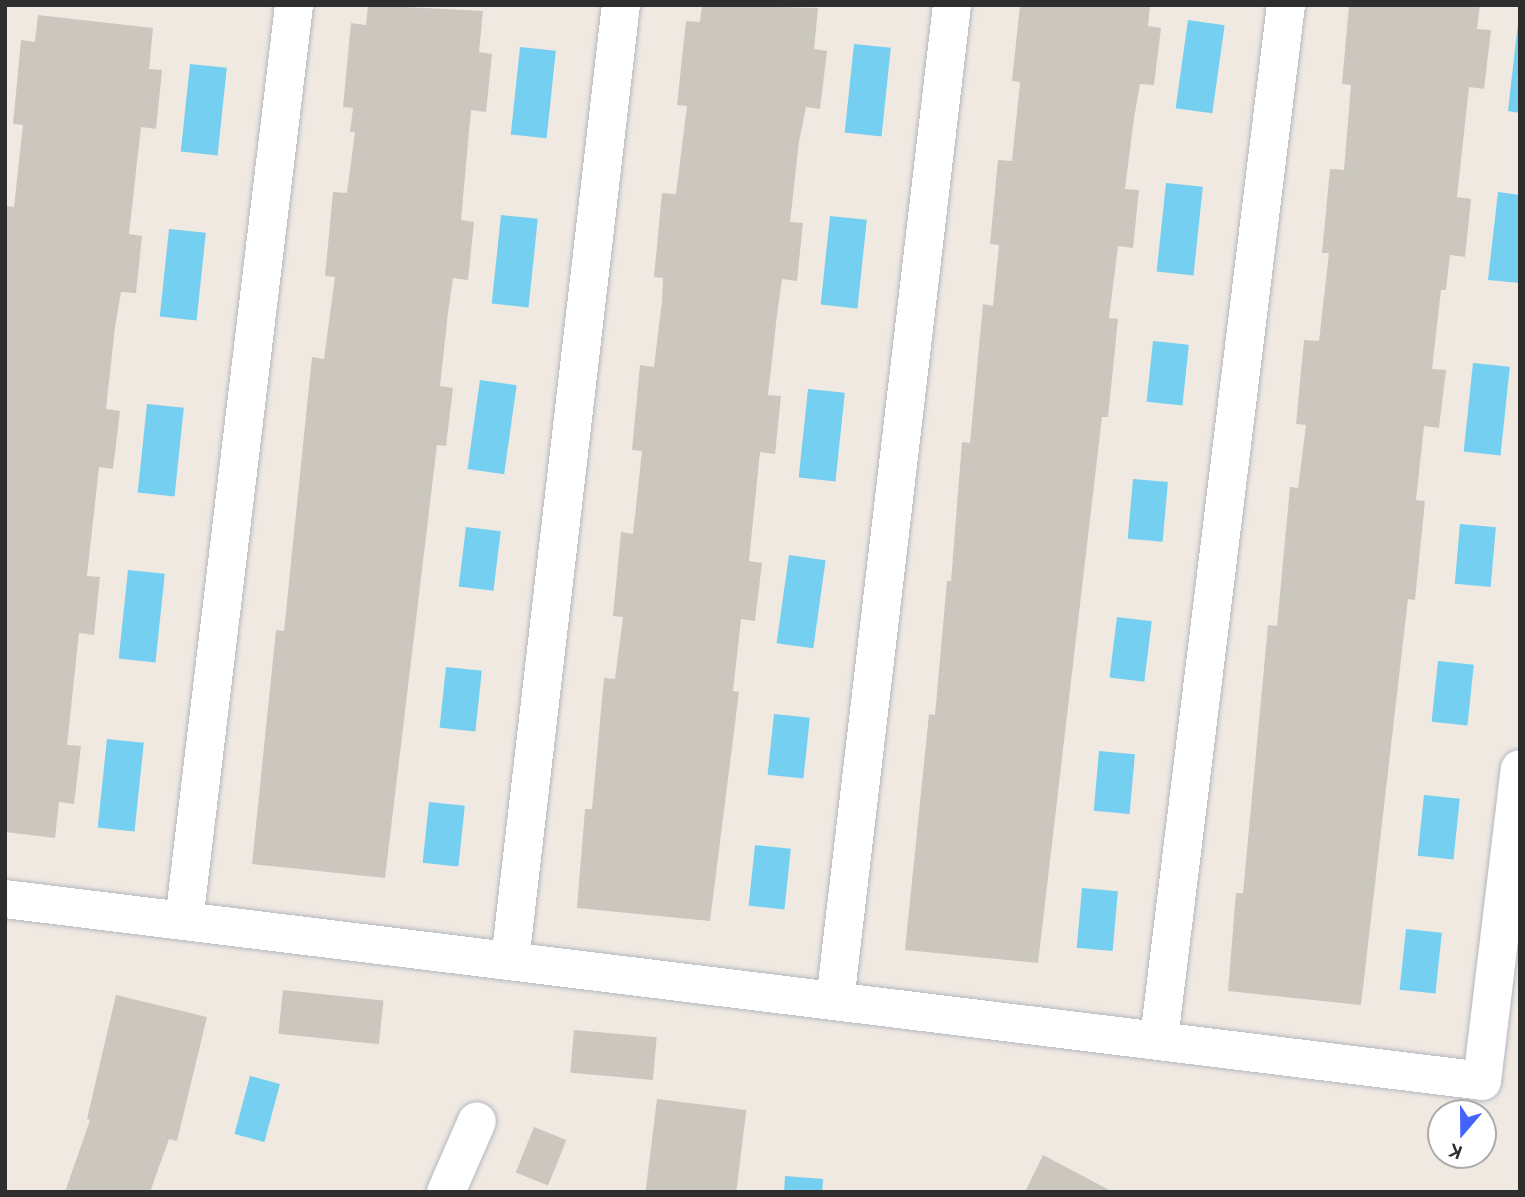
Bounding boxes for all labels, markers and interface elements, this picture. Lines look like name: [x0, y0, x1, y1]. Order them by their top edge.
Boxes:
north arrow: [1427, 1099, 1497, 1169]
text: K: [1446, 1139, 1465, 1164]

